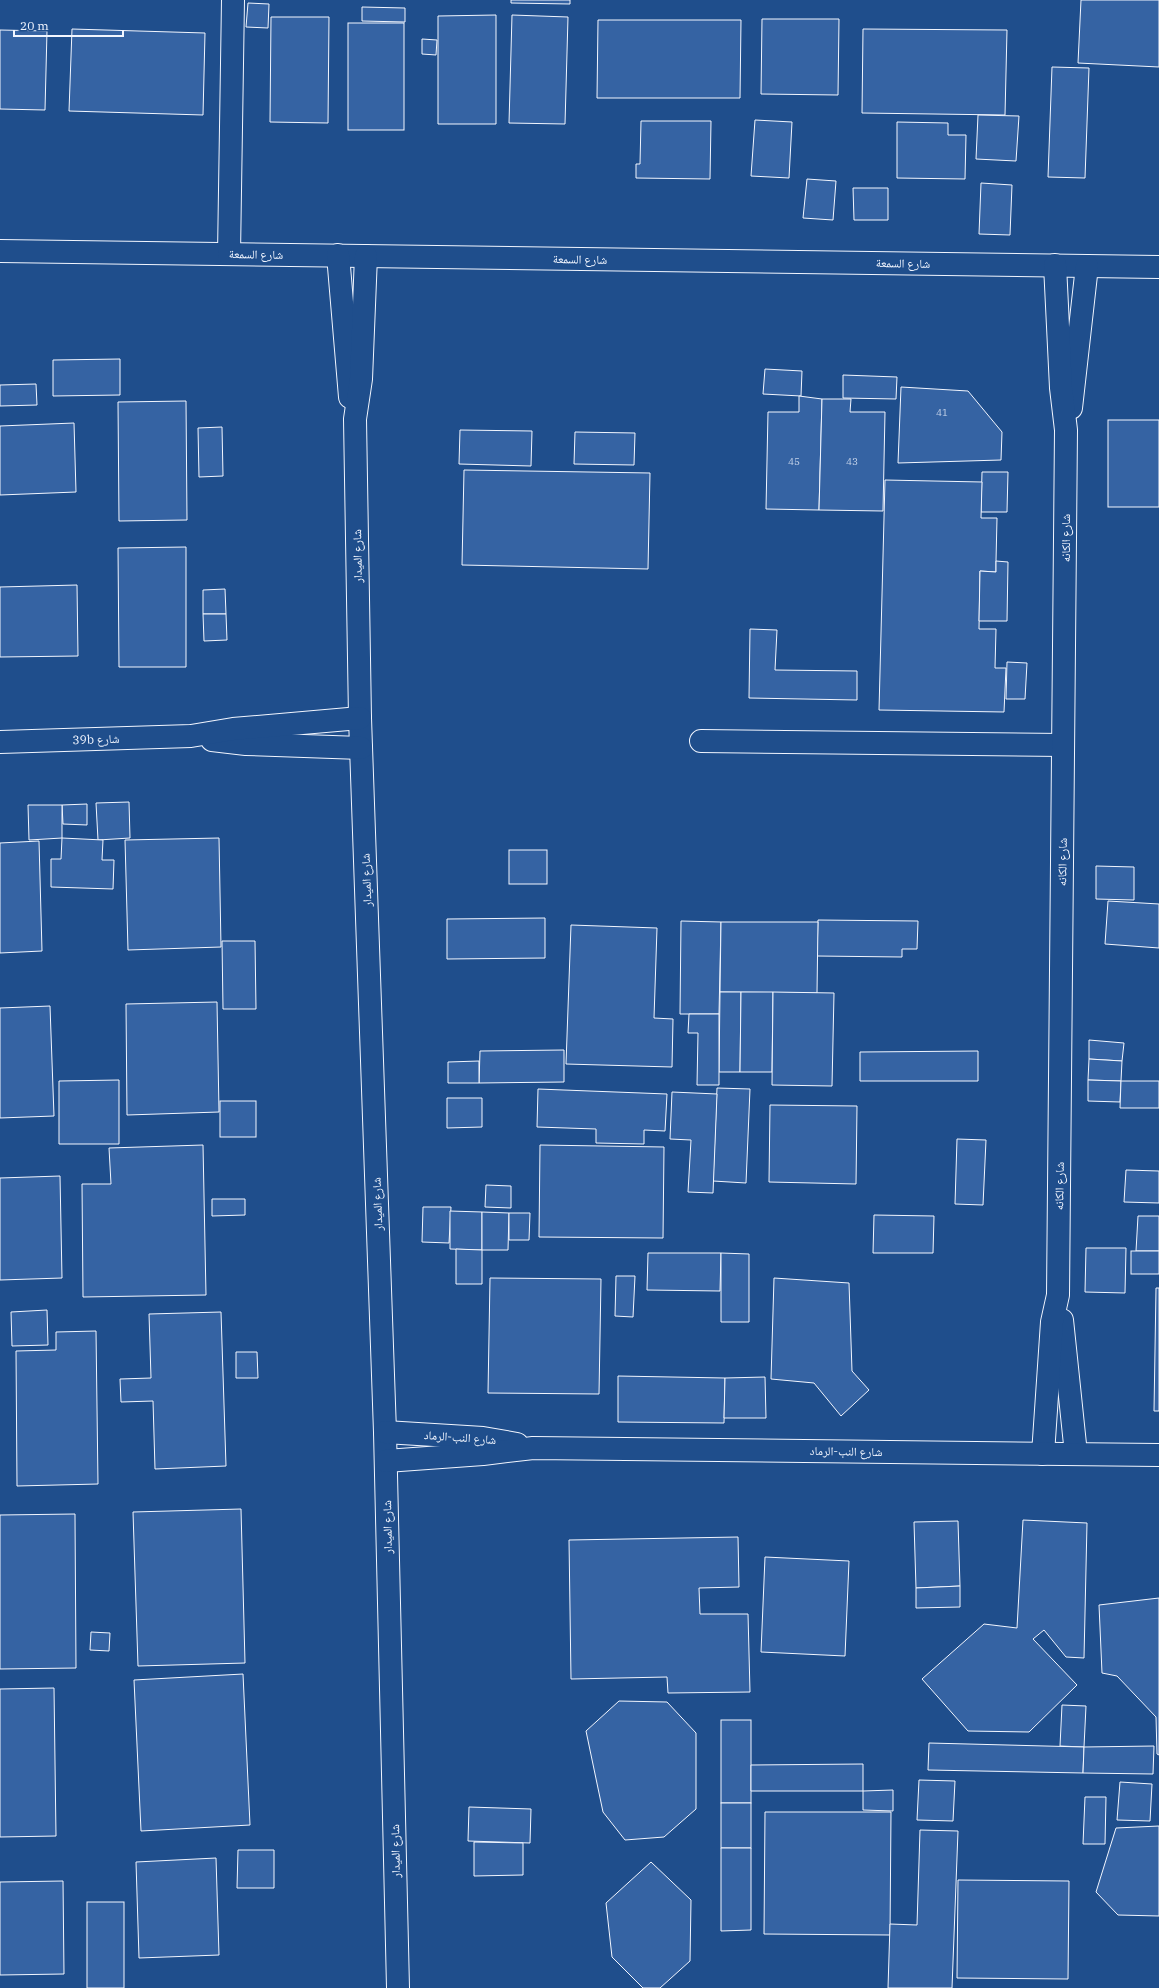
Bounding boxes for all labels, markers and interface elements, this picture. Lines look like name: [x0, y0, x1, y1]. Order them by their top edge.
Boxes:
scale bar: [14, 12, 123, 38]
text: 20 m: [20, 18, 49, 33]
street label: شارع السمعة: [229, 246, 283, 263]
street label: شارع السمعة: [553, 251, 607, 268]
street label: شارع السمعة: [876, 255, 930, 272]
house number: 41: [936, 406, 948, 419]
house number: 45: [788, 455, 800, 468]
house number: 43: [846, 455, 858, 468]
street label: شارع الكانه: [1058, 514, 1074, 562]
street label: شارع الميدار: [349, 529, 366, 584]
street label: 39b شارع: [72, 731, 120, 748]
street label: شارع الكانه: [1054, 838, 1071, 886]
street label: شارع الميدار: [358, 853, 375, 908]
street label: شارع الكانه: [1051, 1162, 1068, 1210]
street label: شارع الميدار: [369, 1177, 386, 1232]
street label: شارع النب-الرماد: [423, 1427, 497, 1448]
street label: شارع النب-الرماد: [809, 1443, 883, 1460]
street label: شارع الميدار: [379, 1500, 396, 1555]
street label: شارع الميدار: [387, 1824, 404, 1879]

